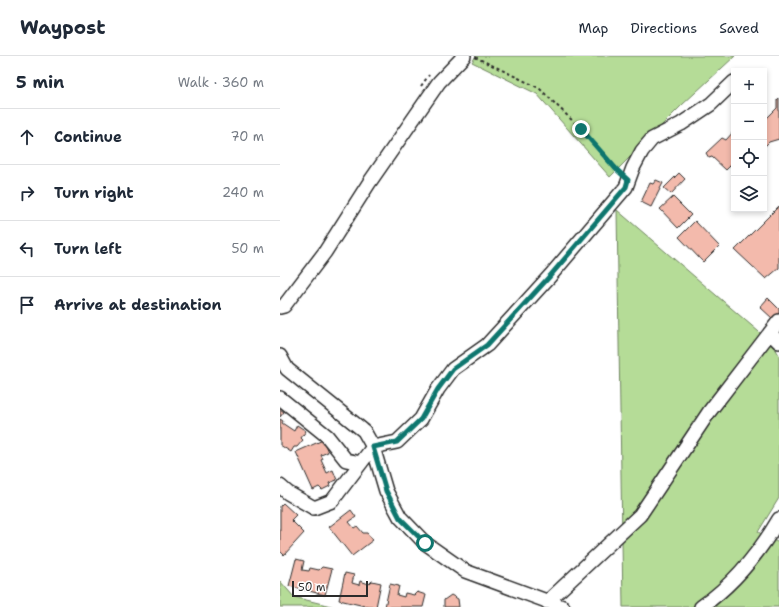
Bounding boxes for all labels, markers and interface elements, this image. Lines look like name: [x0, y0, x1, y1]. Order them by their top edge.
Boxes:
text: Waypost: [20, 15, 105, 40]
text: Map: [579, 19, 609, 37]
text: Directions: [631, 19, 697, 37]
text: Saved: [719, 19, 759, 37]
map controls: [731, 68, 767, 212]
button: +: [731, 68, 767, 104]
text: 5 min: [16, 71, 64, 93]
text: Walk · 360 m: [178, 74, 264, 91]
button: −: [731, 104, 767, 140]
route end: [572, 120, 590, 138]
icon: ahead: [16, 126, 38, 148]
text: Continue: [54, 127, 122, 147]
text: 70 m: [230, 128, 264, 145]
button: locate: [731, 140, 767, 176]
button: layers: [731, 176, 767, 212]
icon: right: [16, 182, 38, 204]
text: Turn right: [54, 183, 134, 203]
text: 240 m: [222, 184, 264, 201]
icon: left: [16, 238, 38, 260]
text: Turn left: [54, 239, 122, 259]
text: 50 m: [231, 240, 264, 257]
icon: arrive: [16, 294, 38, 316]
text: Arrive at destination: [54, 295, 222, 315]
route start: [416, 534, 434, 552]
scale bar: [292, 579, 368, 598]
text: 50 m: [298, 580, 326, 595]

